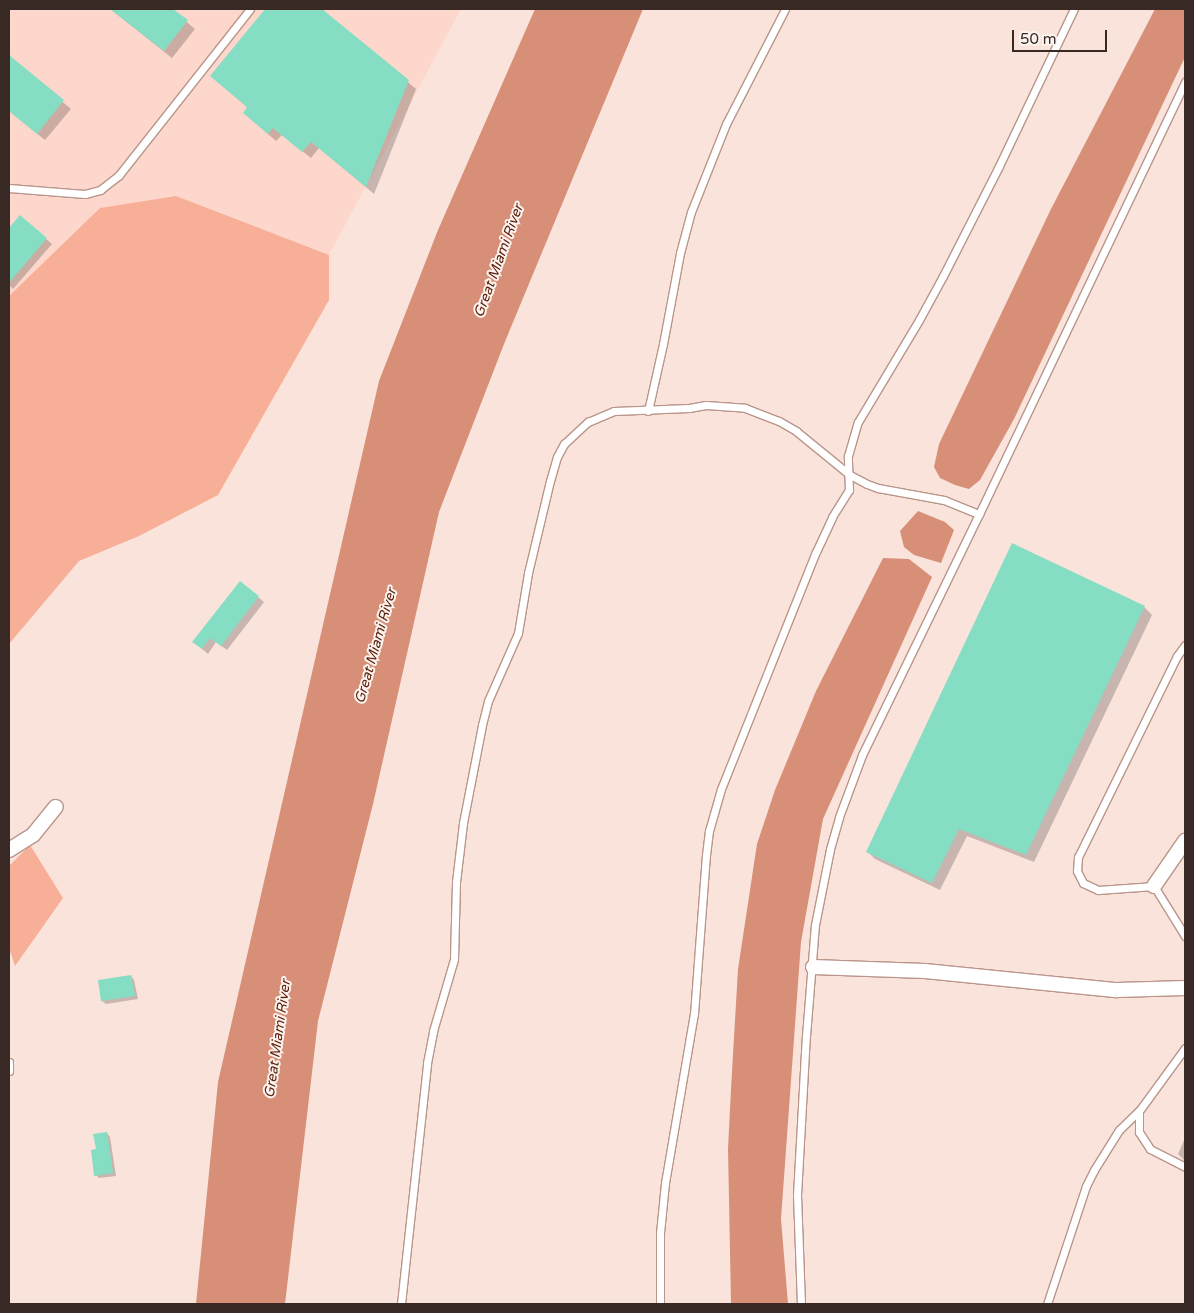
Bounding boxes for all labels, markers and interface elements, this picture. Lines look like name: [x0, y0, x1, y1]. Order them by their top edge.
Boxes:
scale bar: [1014, 20, 1109, 52]
text: 50 m: [1020, 30, 1057, 48]
water label: Great Miami River: [471, 202, 527, 320]
water label: Great Miami River: [352, 586, 400, 706]
water label: Great Miami River: [261, 979, 295, 1099]

